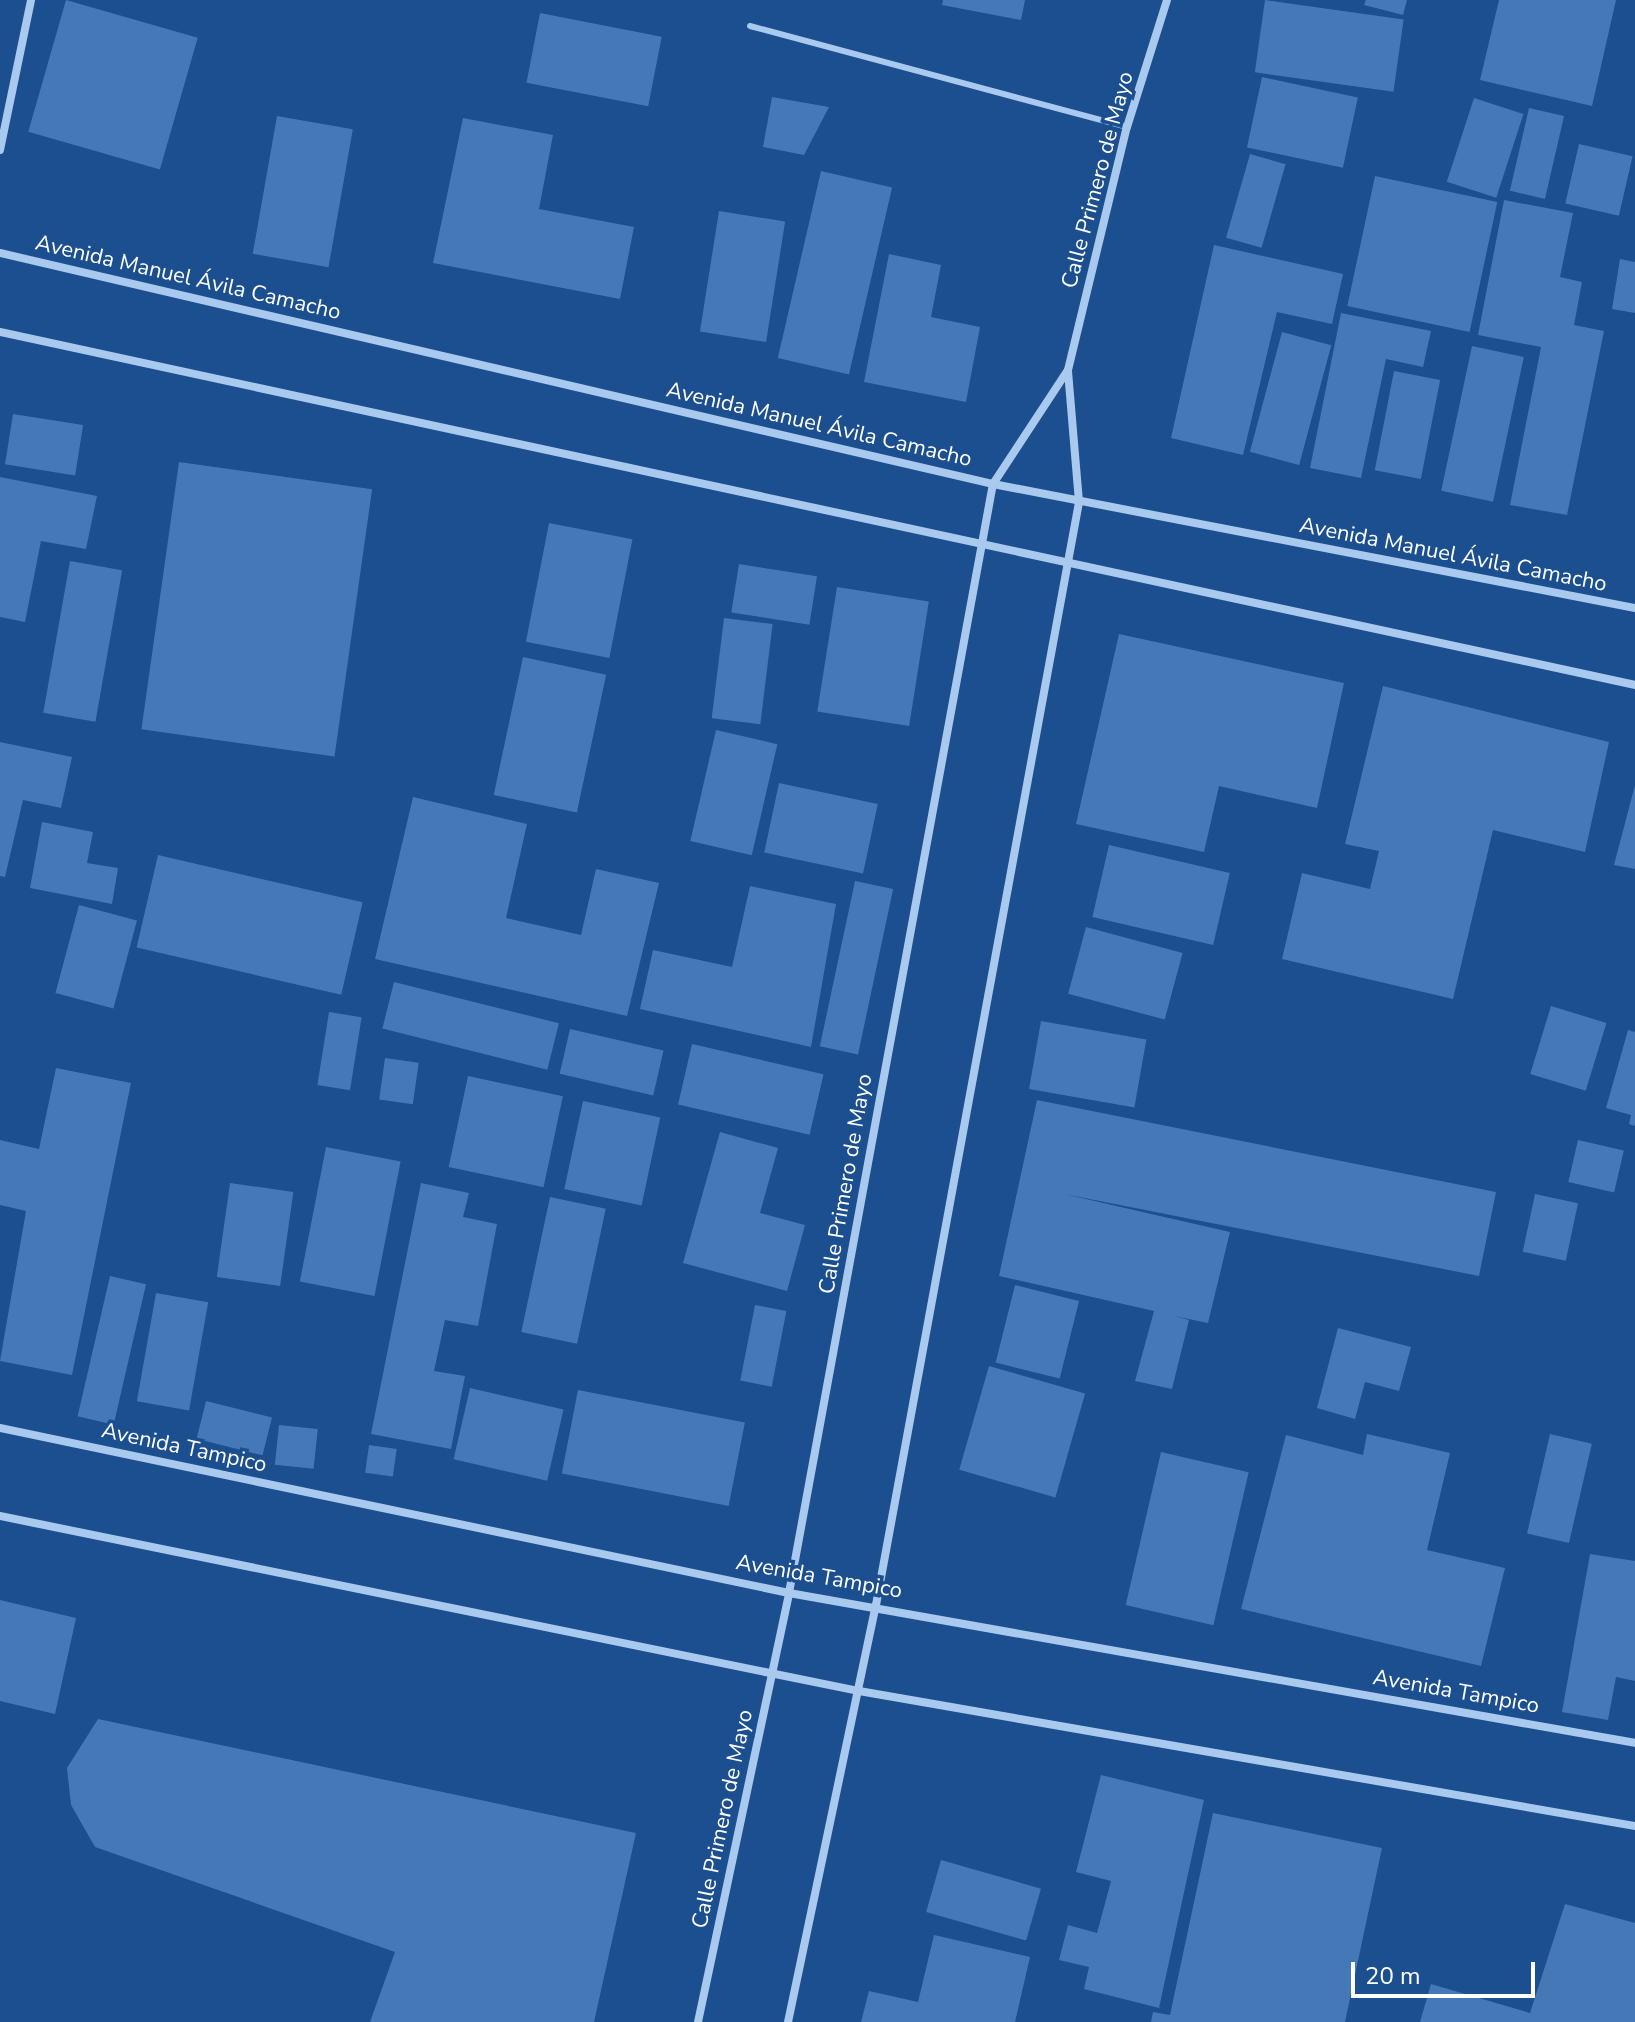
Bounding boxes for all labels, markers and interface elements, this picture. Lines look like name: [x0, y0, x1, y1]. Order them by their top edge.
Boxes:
street label: Calle Primero de Mayo: [1056, 69, 1140, 291]
street label: Avenida Manuel Ávila Camacho: [33, 230, 343, 326]
street label: Avenida Manuel Ávila Camacho: [664, 377, 974, 473]
street label: Avenida Manuel Ávila Camacho: [1297, 512, 1609, 598]
street label: Calle Primero de Mayo: [814, 1072, 878, 1296]
street label: Avenida Tampico: [99, 1418, 269, 1478]
street label: Avenida Tampico: [734, 1549, 904, 1605]
street label: Avenida Tampico: [1371, 1664, 1541, 1720]
street label: Calle Primero de Mayo: [687, 1707, 759, 1931]
scale bar: [1355, 1946, 1539, 1996]
text: 20 m: [1365, 1960, 1421, 1992]

